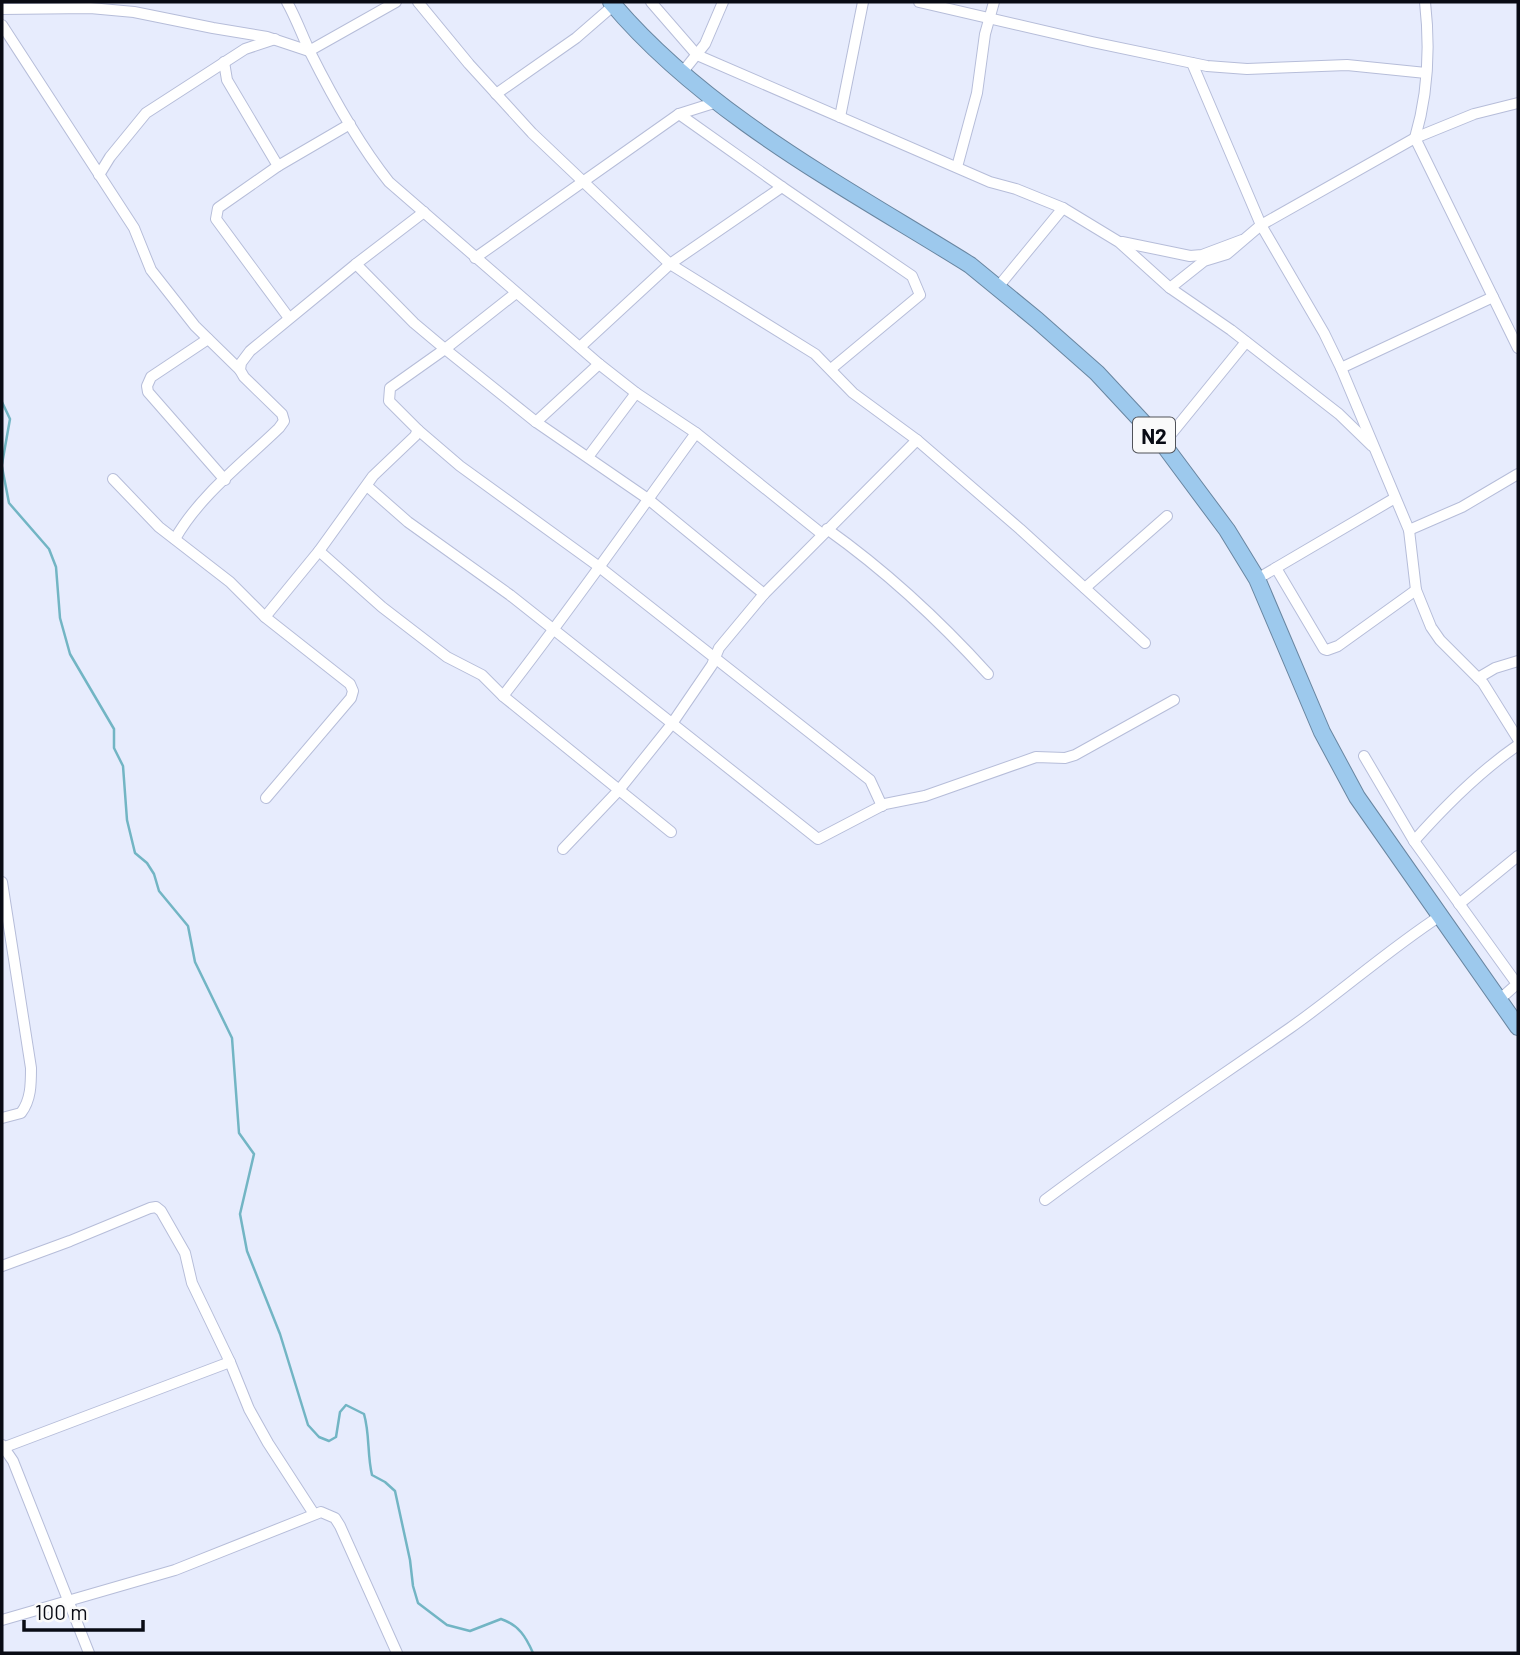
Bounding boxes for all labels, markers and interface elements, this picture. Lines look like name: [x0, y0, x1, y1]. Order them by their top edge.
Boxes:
road number: N2: [1133, 418, 1175, 452]
scale bar: [24, 1588, 144, 1632]
text: 100 m: [35, 1599, 88, 1624]

